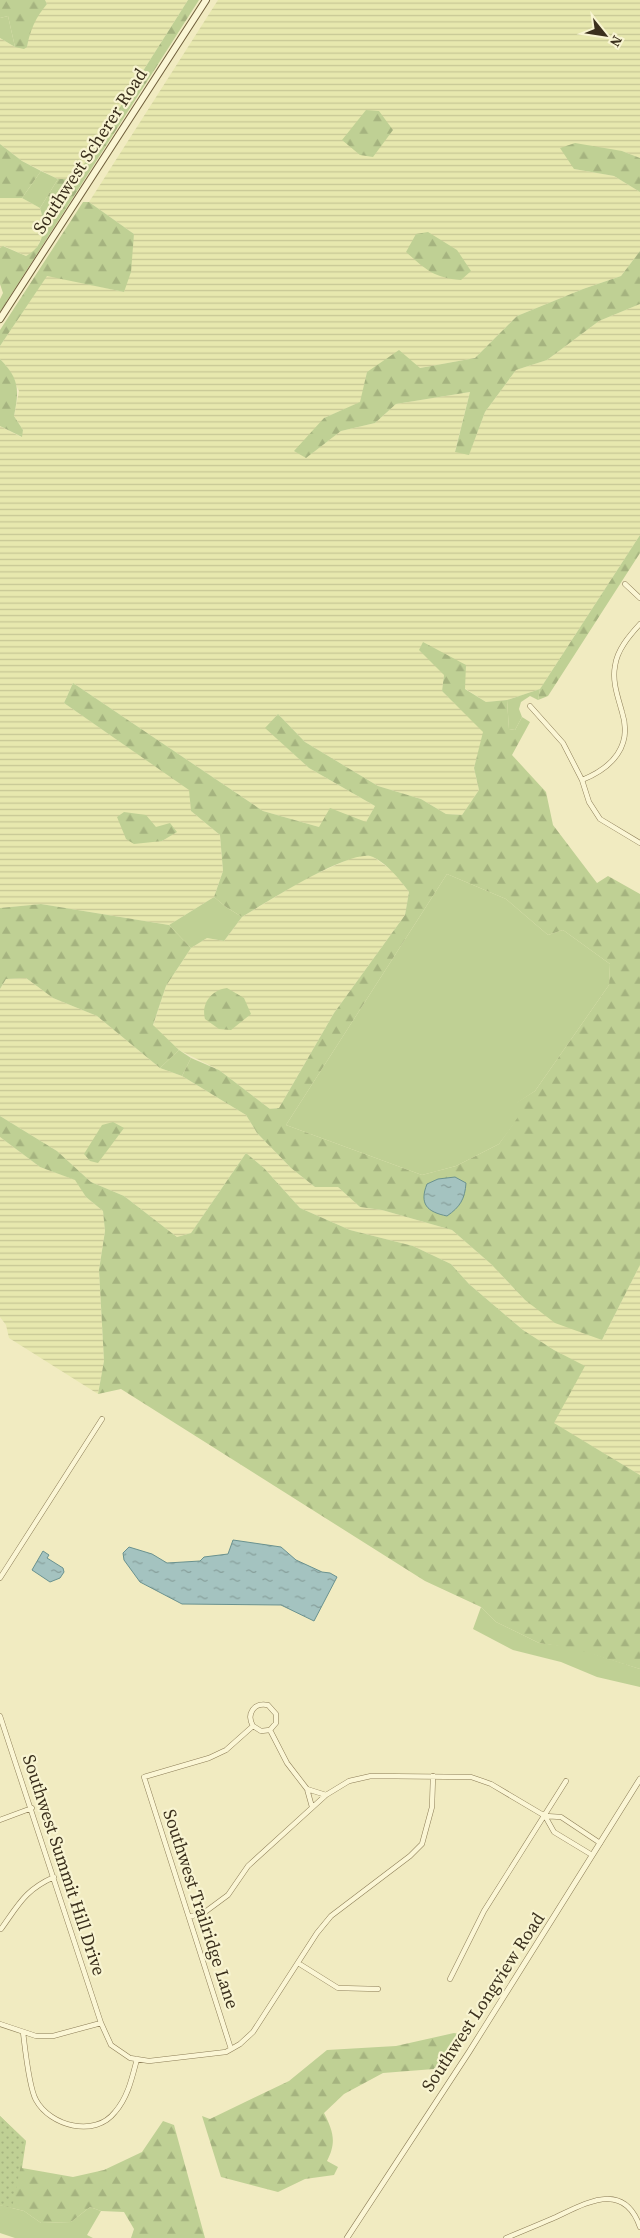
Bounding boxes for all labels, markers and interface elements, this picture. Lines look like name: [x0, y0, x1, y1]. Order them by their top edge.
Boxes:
north arrow: [580, 10, 630, 60]
text: N: [605, 32, 627, 51]
street label: Southwest Scherer Road: [27, 63, 153, 238]
street label: Southwest Summit Hill Drive: [17, 1751, 112, 1979]
street label: Southwest Trailridge Lane: [157, 1806, 246, 2012]
street label: Southwest Longview Road: [415, 1907, 550, 2096]

